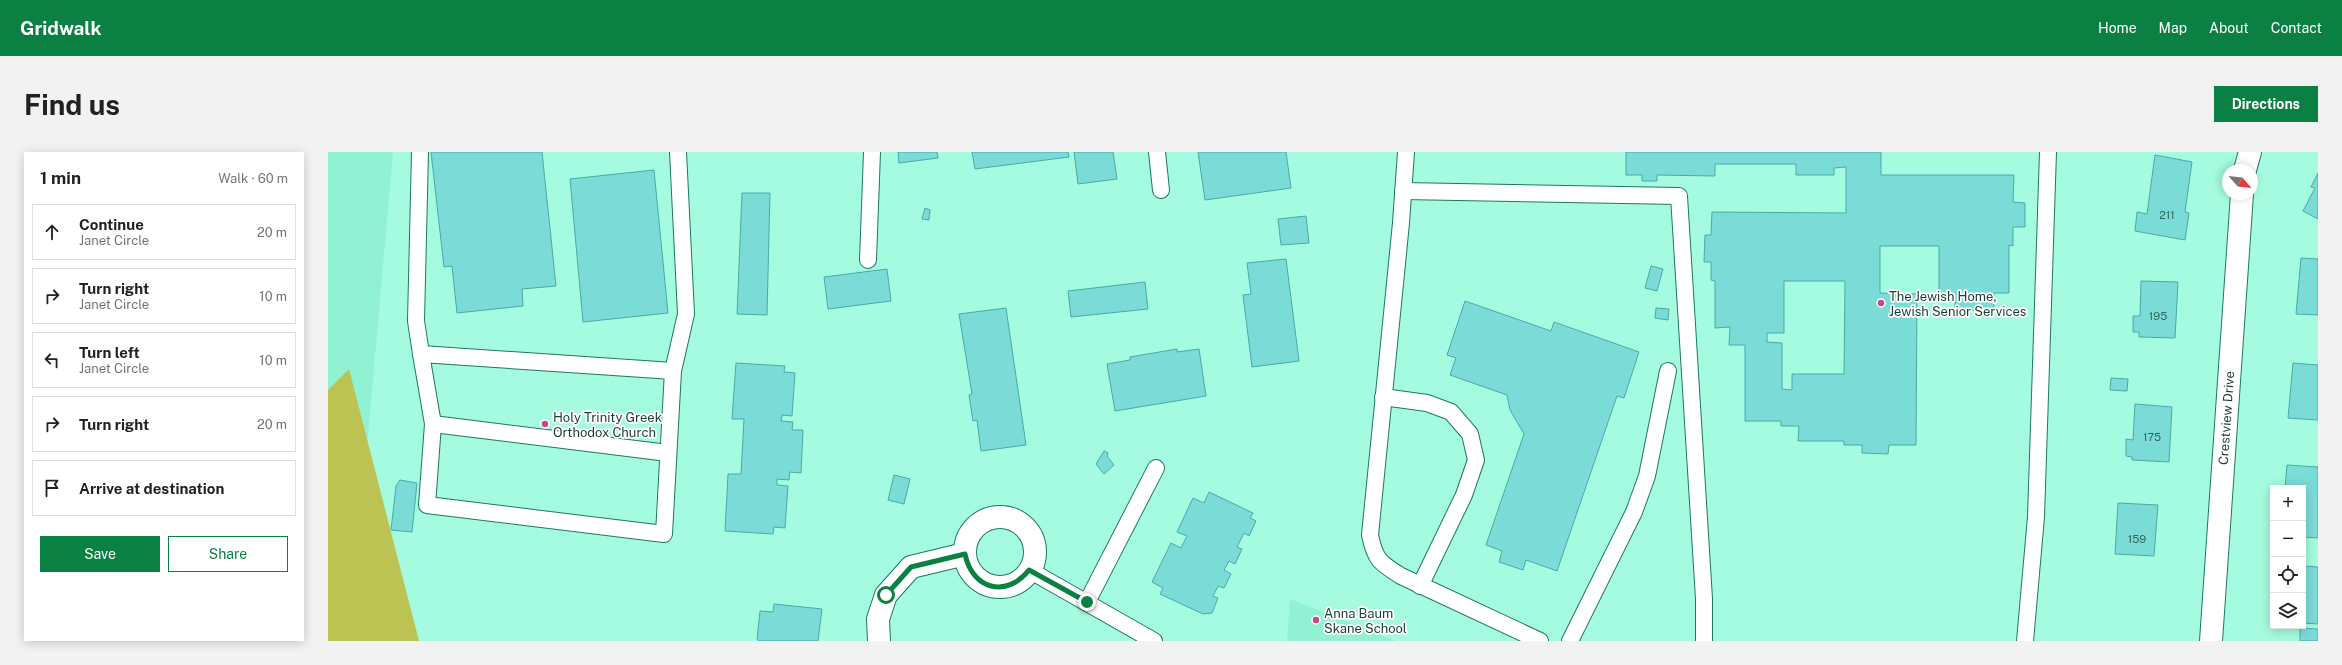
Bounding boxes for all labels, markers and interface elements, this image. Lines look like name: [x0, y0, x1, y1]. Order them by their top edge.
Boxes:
text: Gridwalk: [20, 17, 101, 39]
text: Home: [2098, 20, 2137, 36]
text: Map: [2159, 20, 2187, 36]
text: About: [2209, 20, 2249, 36]
text: Contact: [2271, 20, 2322, 36]
button: Directions: [2214, 86, 2318, 122]
text: Find us: [24, 88, 120, 121]
north arrow: [2222, 164, 2258, 200]
text: 1 min: [40, 168, 81, 188]
text: Walk · 60 m: [218, 171, 288, 186]
house number: 211: [2159, 209, 2175, 221]
text: Continue: [79, 216, 144, 233]
icon: ahead: [41, 221, 63, 243]
text: 20 m: [257, 225, 287, 240]
text: Janet Circle: [79, 233, 149, 248]
text: Turn right: [79, 280, 149, 297]
icon: right: [41, 285, 63, 307]
text: 10 m: [259, 289, 287, 304]
place label: The Jewish Home, Jewish Senior Services: [1889, 289, 2026, 319]
text: Janet Circle: [79, 297, 149, 312]
marker: The Jewish Home, Jewish Senior Services: [1876, 298, 1886, 308]
house number: 195: [2149, 310, 2167, 322]
text: Turn left: [79, 344, 140, 361]
icon: left: [41, 349, 63, 371]
text: 10 m: [259, 353, 287, 368]
text: Janet Circle: [79, 361, 149, 376]
street label: Crestview Drive: [2216, 371, 2237, 466]
place label: Holy Trinity Greek Orthodox Church: [553, 410, 662, 440]
icon: right: [41, 413, 63, 435]
text: Turn right: [79, 416, 149, 433]
text: 20 m: [257, 417, 287, 432]
marker: Holy Trinity Greek Orthodox Church: [540, 419, 550, 429]
house number: 175: [2143, 431, 2161, 443]
icon: arrive: [41, 477, 63, 499]
text: Arrive at destination: [79, 480, 224, 497]
map controls: [2270, 485, 2306, 629]
button: +: [2270, 485, 2306, 521]
button: −: [2270, 521, 2306, 557]
house number: 159: [2128, 533, 2146, 545]
button: Save: [40, 536, 160, 572]
button: Share: [168, 536, 288, 572]
button: locate: [2270, 557, 2306, 593]
route start: [877, 586, 895, 604]
route end: [1078, 593, 1096, 611]
button: layers: [2270, 593, 2306, 629]
place label: Anna Baum Skane School: [1324, 606, 1407, 636]
marker: Anna Baum Skane School: [1311, 615, 1321, 625]

